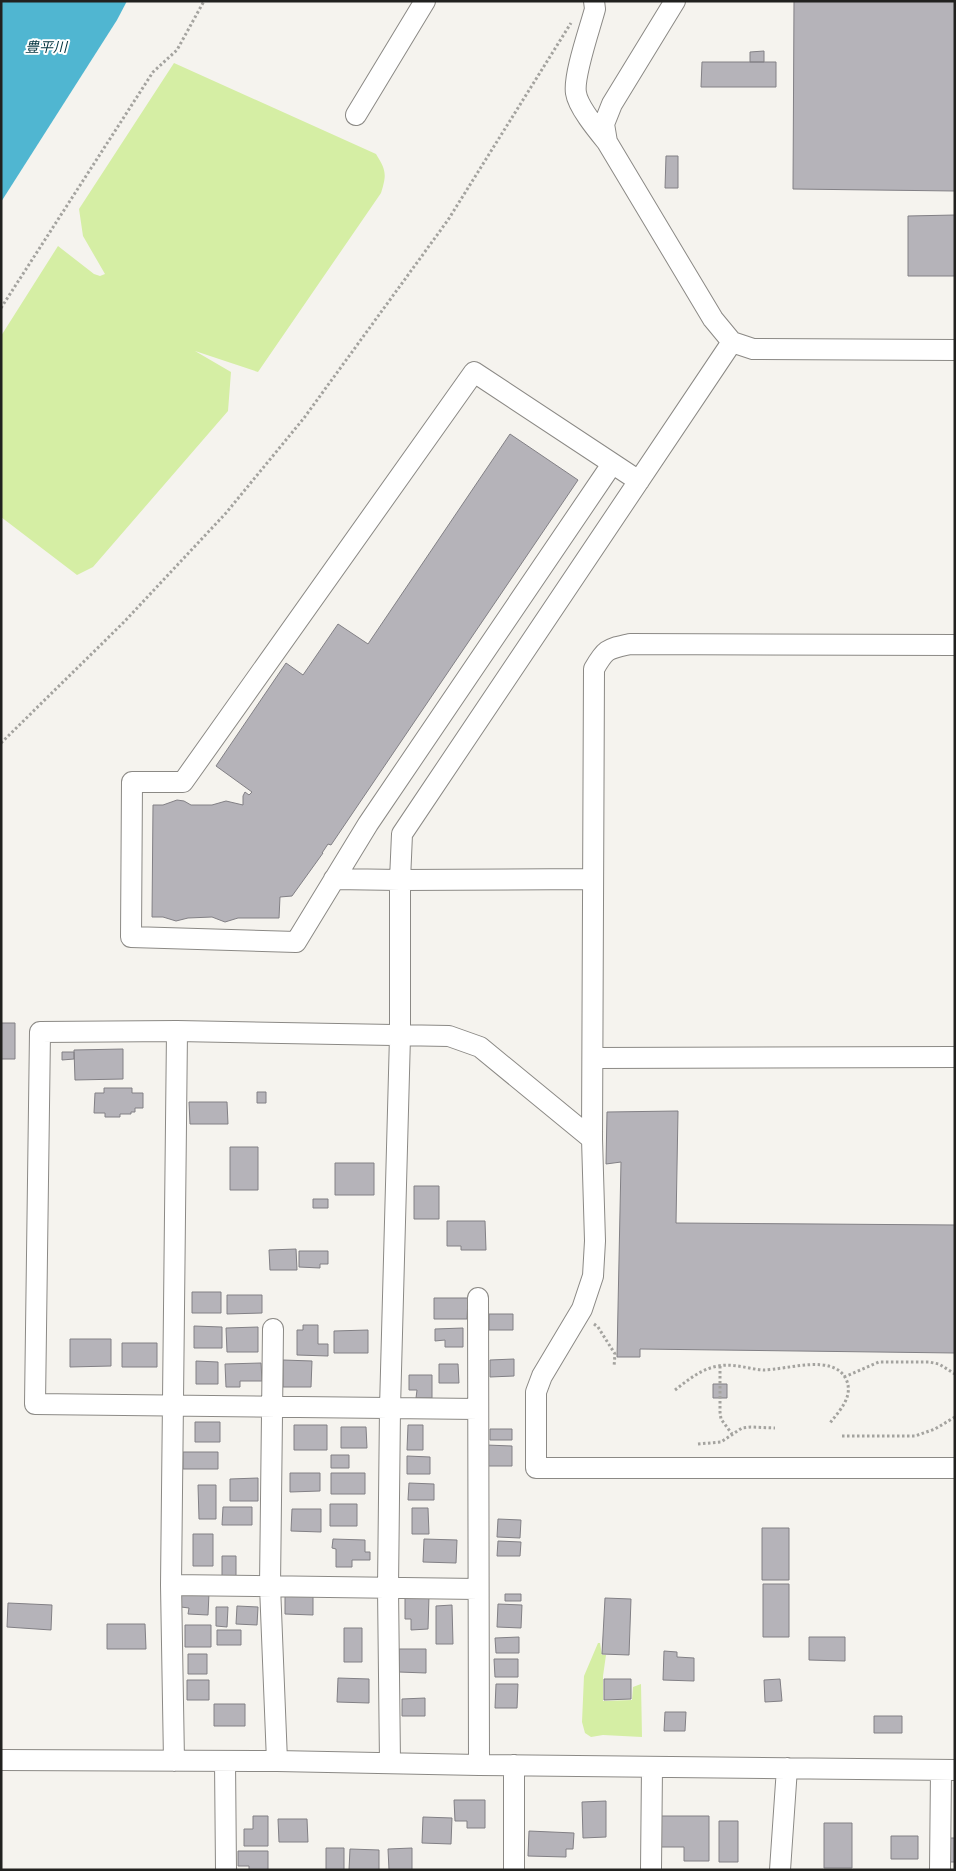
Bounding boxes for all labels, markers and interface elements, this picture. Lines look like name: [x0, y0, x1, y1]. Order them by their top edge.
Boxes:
water label: 豊平川: [25, 38, 69, 56]

